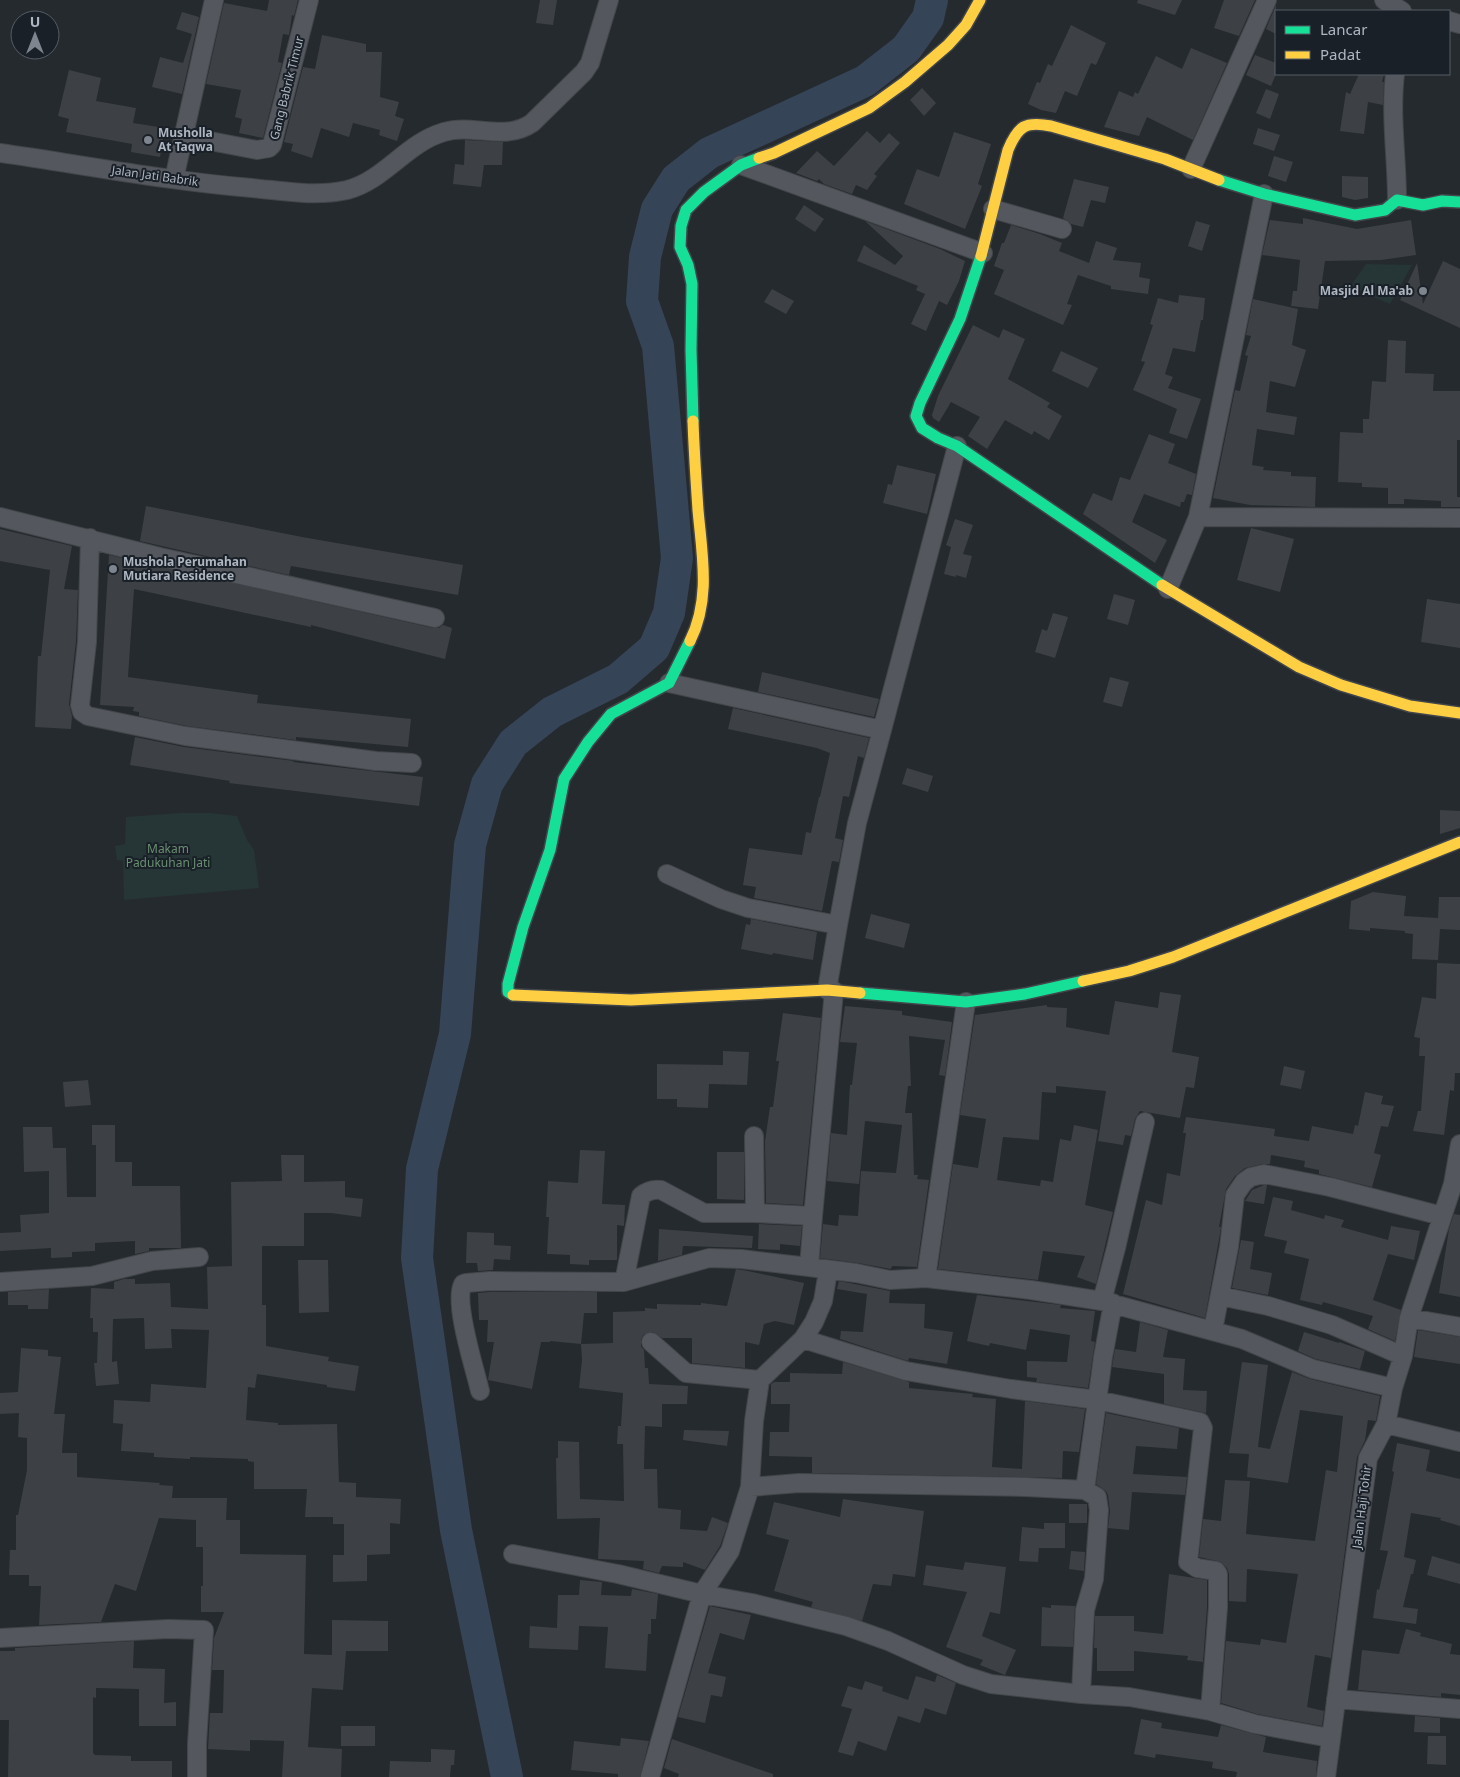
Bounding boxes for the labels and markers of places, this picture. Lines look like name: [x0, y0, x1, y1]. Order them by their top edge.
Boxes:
place label: Musholla At Taqwa: [158, 124, 213, 155]
marker: Musholla At Taqwa: [142, 134, 154, 146]
place label: Masjid Al Ma'ab: [1320, 282, 1413, 299]
marker: Masjid Al Ma'ab: [1417, 285, 1429, 297]
place label: Mushola Perumahan Mutiara Residence: [123, 553, 247, 584]
marker: Mushola Perumahan Mutiara Residence: [107, 563, 119, 575]

